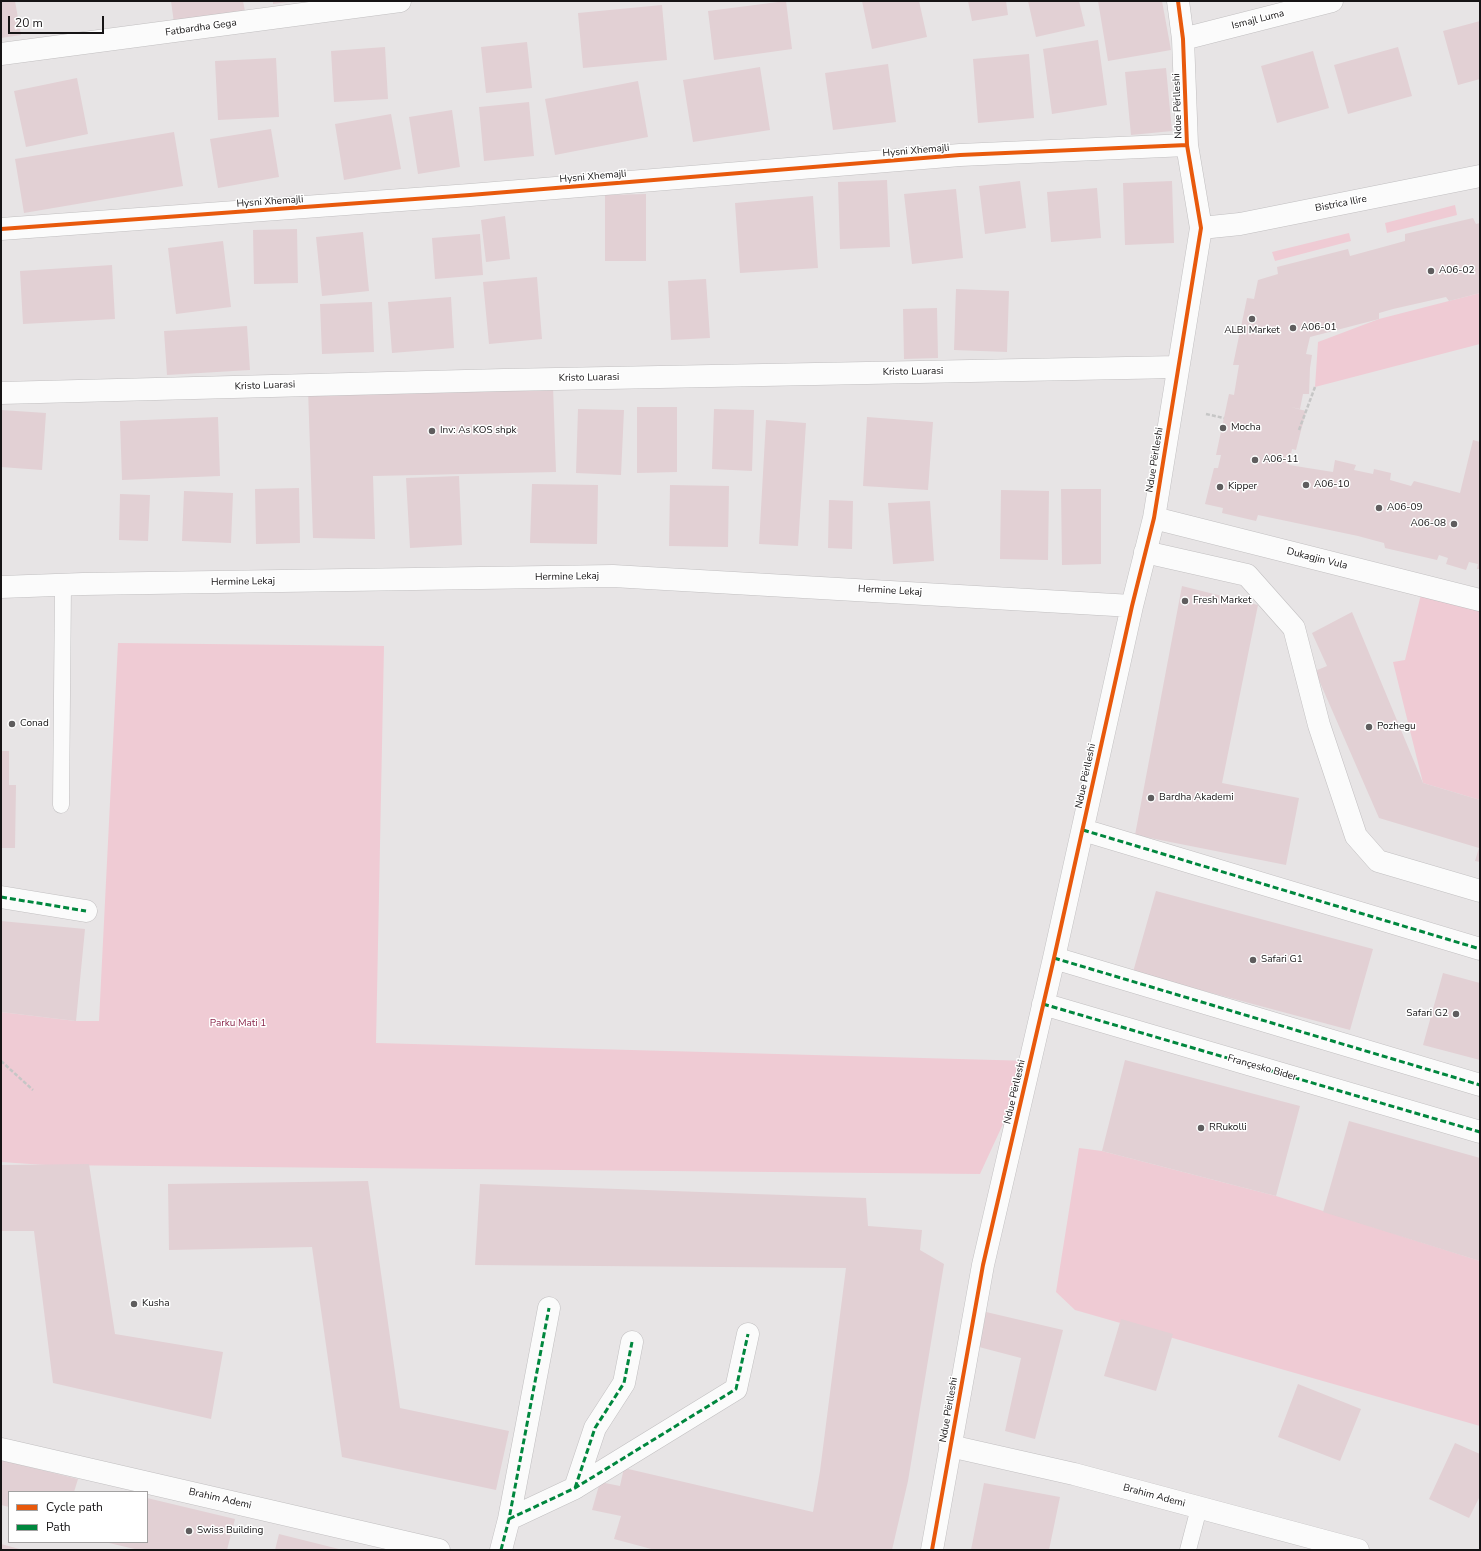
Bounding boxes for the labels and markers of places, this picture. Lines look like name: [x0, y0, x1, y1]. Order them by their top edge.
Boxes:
place label: A06-02: [1439, 265, 1475, 277]
marker: A06-02: [1426, 266, 1436, 276]
marker: ALBI Market: [1247, 314, 1257, 324]
place label: A06-01: [1301, 322, 1337, 334]
marker: A06-01: [1288, 323, 1298, 333]
place label: ALBI Market: [1224, 325, 1280, 337]
place label: Mocha: [1231, 422, 1261, 434]
marker: Mocha: [1218, 423, 1228, 433]
place label: Inv: As KOS shpk: [440, 425, 516, 437]
marker: Inv: As KOS shpk: [427, 426, 437, 436]
place label: A06-11: [1263, 454, 1299, 466]
marker: A06-11: [1250, 455, 1260, 465]
place label: A06-10: [1314, 479, 1350, 491]
marker: A06-10: [1301, 480, 1311, 490]
place label: Kipper: [1228, 481, 1257, 493]
marker: Kipper: [1215, 482, 1225, 492]
place label: A06-09: [1387, 502, 1423, 514]
marker: A06-09: [1374, 503, 1384, 513]
place label: A06-08: [1410, 518, 1446, 530]
marker: A06-08: [1449, 519, 1459, 529]
place label: Fresh Market: [1193, 595, 1251, 607]
marker: Fresh Market: [1180, 596, 1190, 606]
place label: Conad: [20, 718, 49, 730]
marker: Conad: [7, 719, 17, 729]
place label: Pozhegu: [1377, 721, 1416, 733]
marker: Pozhegu: [1364, 722, 1374, 732]
place label: Bardha Akademi: [1159, 792, 1234, 804]
marker: Bardha Akademi: [1146, 793, 1156, 803]
place label: Safari G1: [1261, 954, 1303, 966]
marker: Safari G1: [1248, 955, 1258, 965]
place label: Safari G2: [1406, 1008, 1448, 1020]
marker: Safari G2: [1451, 1009, 1461, 1019]
place label: RRukolli: [1209, 1122, 1247, 1134]
marker: RRukolli: [1196, 1123, 1206, 1133]
place label: Kusha: [142, 1298, 170, 1310]
marker: Kusha: [129, 1299, 139, 1309]
place label: Swiss Building: [197, 1525, 263, 1537]
marker: Swiss Building: [184, 1526, 194, 1536]

